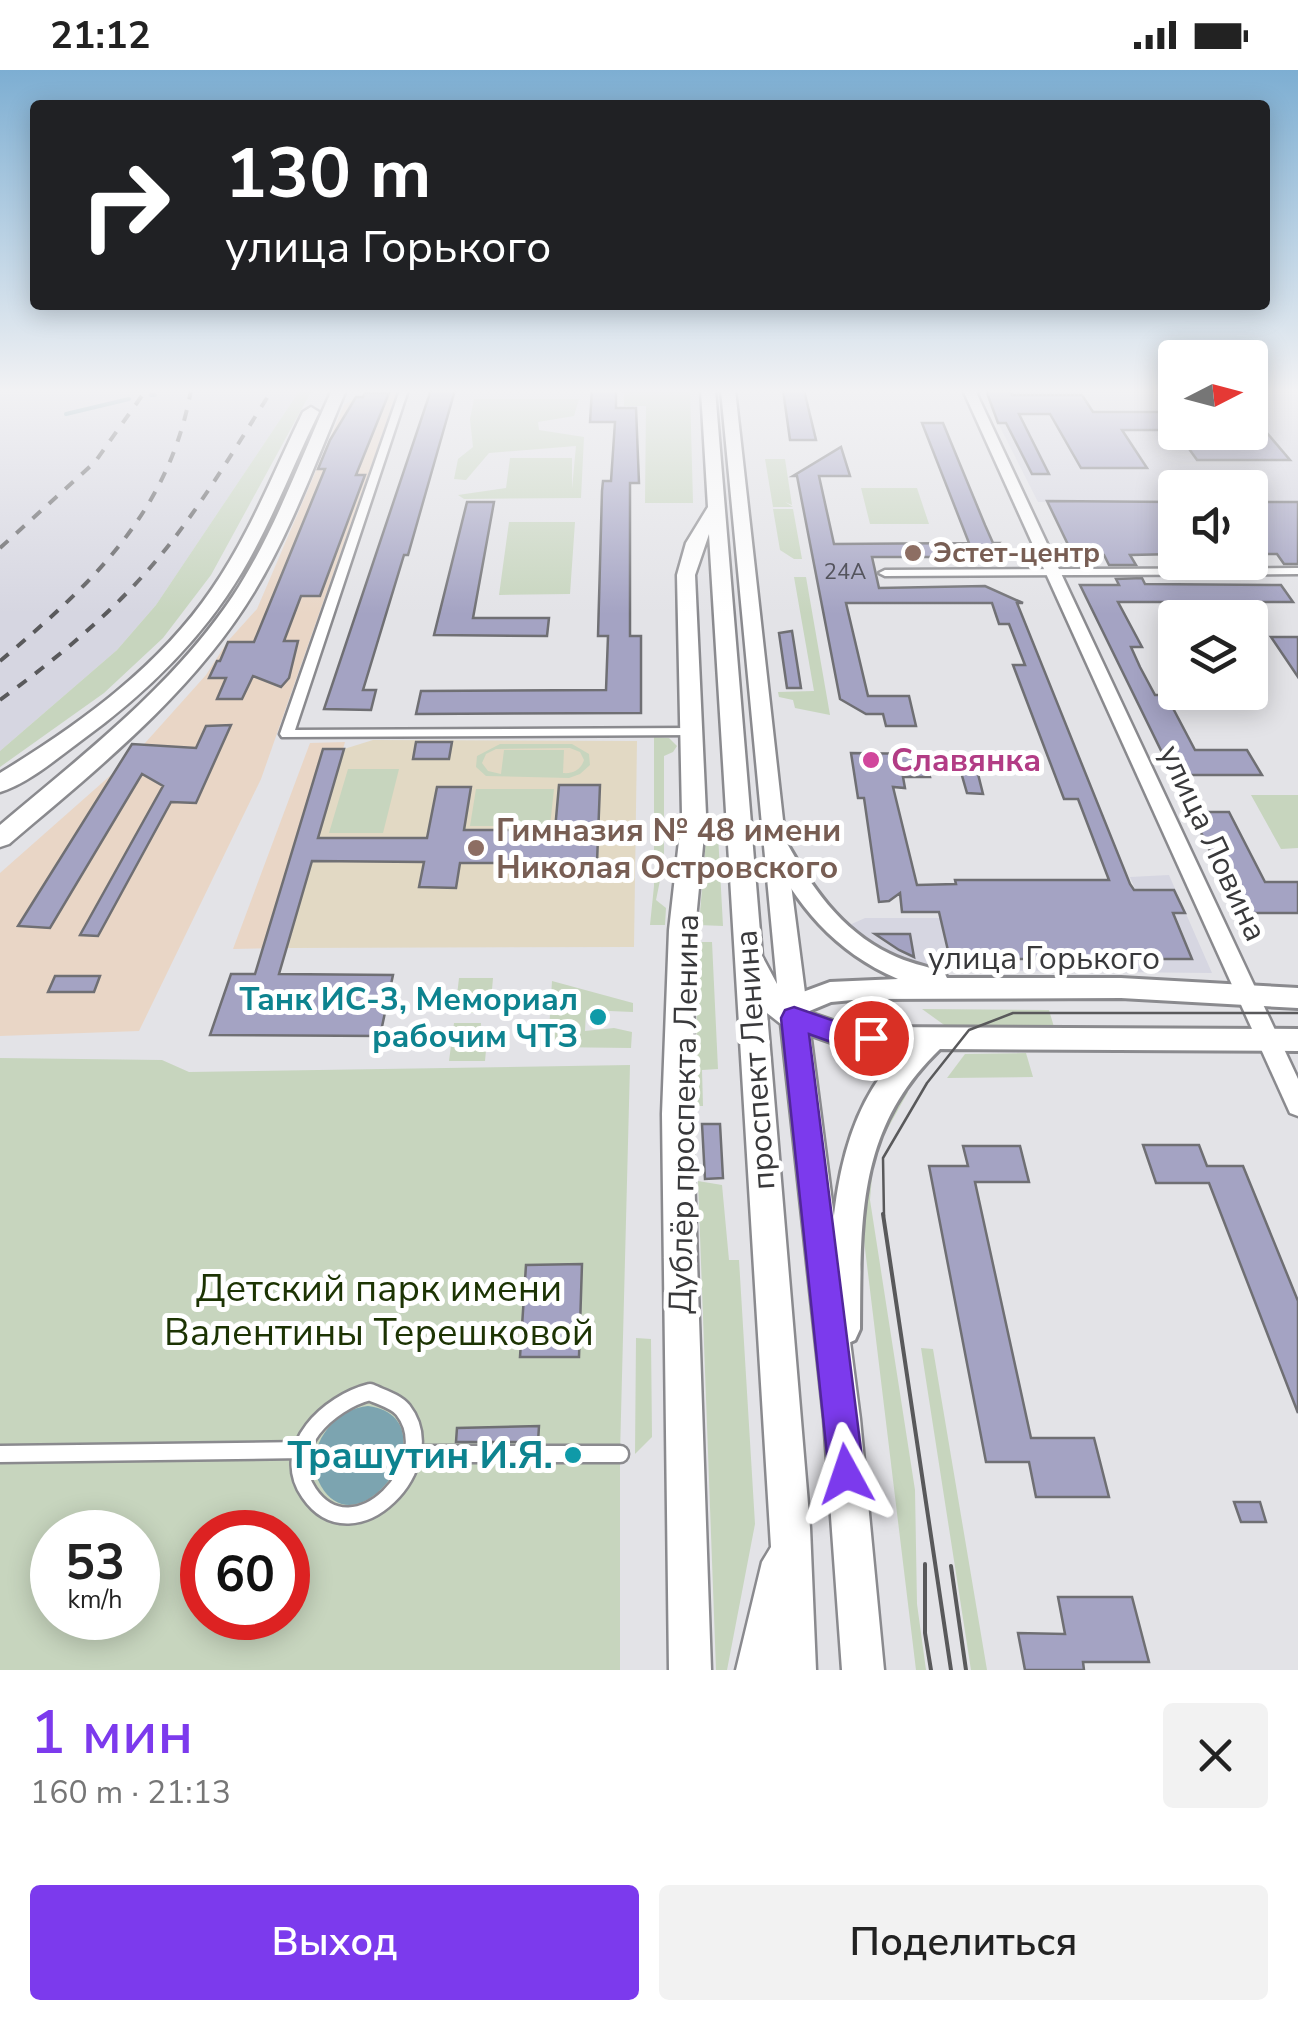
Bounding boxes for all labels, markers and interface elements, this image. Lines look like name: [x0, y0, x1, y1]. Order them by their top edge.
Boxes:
text: 21:12: [50, 10, 151, 61]
text: 130 m: [225, 126, 431, 222]
icon: right: [60, 140, 190, 270]
text: улица Горького: [225, 217, 552, 278]
north arrow: [1158, 340, 1268, 450]
map controls: [1158, 340, 1268, 710]
button: sound: [1158, 470, 1268, 580]
place label: Эстет-центр: [933, 534, 1100, 572]
marker: Эстет-центр: [902, 542, 924, 564]
house number: 24А: [824, 557, 866, 587]
button: layers: [1158, 600, 1268, 710]
street label: улица Ловина: [1149, 738, 1277, 948]
place label: Славянка: [891, 739, 1041, 782]
marker: Славянка: [860, 749, 882, 771]
place label: Гимназия № 48 имени Николая Островского: [496, 809, 841, 889]
marker: Гимназия № 48 имени Николая Островского: [465, 837, 487, 859]
street label: Дублёр проспекта Ленина: [659, 914, 709, 1314]
street label: проспект Ленина: [724, 928, 786, 1192]
street label: улица Горького: [928, 937, 1160, 980]
place label: Танк ИС-3, Мемориал рабочим ЧТЗ: [240, 978, 578, 1058]
pin: [829, 996, 914, 1081]
marker: Танк ИС-3, Мемориал рабочим ЧТЗ: [587, 1006, 609, 1028]
icon: arrive: [844, 1011, 899, 1066]
park label: Детский парк имени Валентины Терешковой: [164, 1263, 594, 1358]
position arrow: [794, 1422, 898, 1526]
place label: Трашутин И.Я.: [287, 1430, 553, 1481]
marker: Трашутин И.Я.: [562, 1444, 584, 1466]
speed limit sign: 60: [180, 1510, 310, 1640]
text: 53: [65, 1528, 125, 1597]
text: km/h: [67, 1583, 123, 1617]
text: 1 мин: [30, 1692, 193, 1774]
button: close: [1163, 1703, 1268, 1808]
text: 160 m · 21:13: [30, 1771, 231, 1814]
button: Выход: [30, 1885, 639, 2000]
button: Поделиться: [659, 1885, 1268, 2000]

